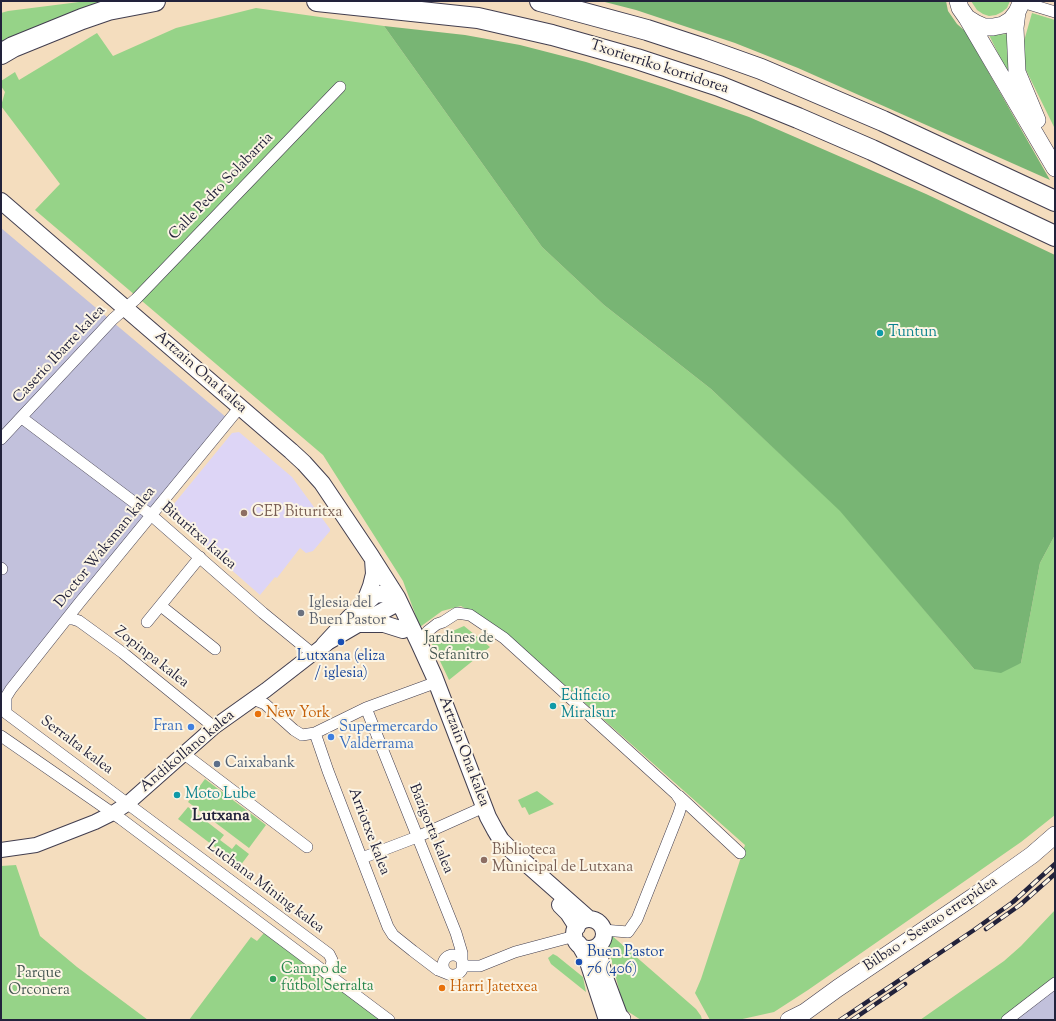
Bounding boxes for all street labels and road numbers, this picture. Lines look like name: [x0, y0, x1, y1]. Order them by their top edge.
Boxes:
street label: Txorierriko korridorea: [587, 37, 731, 99]
street label: Calle Pedro Solabarria: [166, 129, 278, 245]
street label: Caserio Ibarre kalea: [10, 302, 110, 408]
street label: Artzain Ona kalea: [150, 328, 250, 418]
street label: Doctor Waksman kalea: [52, 484, 160, 612]
street label: Bituritxa kalea: [157, 499, 239, 575]
street label: Zopinpa kalea: [110, 623, 192, 693]
street label: Artzain Ona kalea: [434, 694, 492, 810]
street label: Andikollano kalea: [137, 707, 239, 797]
street label: Serralta kalea: [36, 713, 116, 779]
street label: Bazigorta kalea: [404, 781, 456, 877]
street label: Arriotxe kalea: [343, 786, 393, 878]
street label: Luchana Mining kalea: [203, 838, 327, 938]
street label: Bilbao - Sestao errepidea: [861, 874, 1001, 976]

